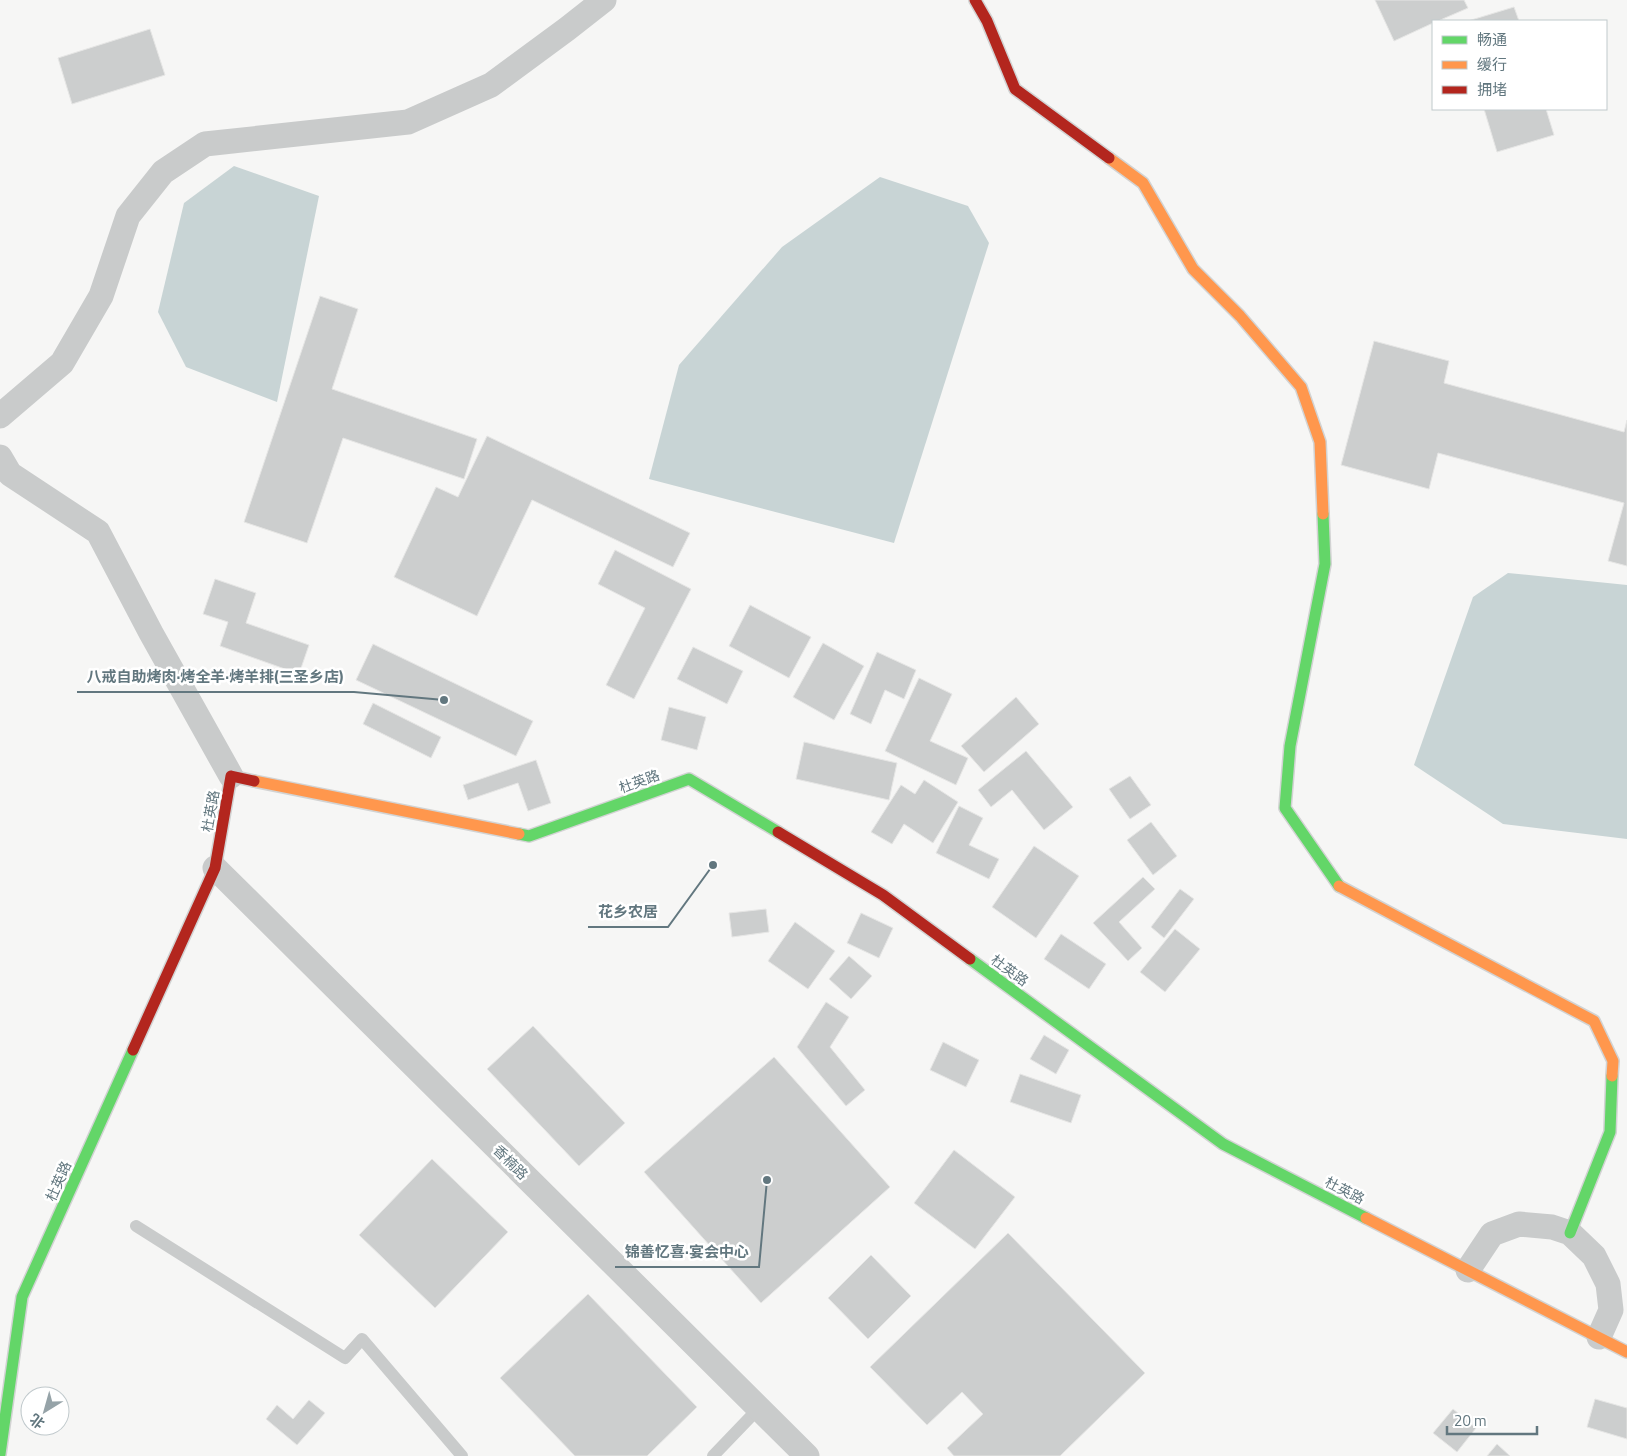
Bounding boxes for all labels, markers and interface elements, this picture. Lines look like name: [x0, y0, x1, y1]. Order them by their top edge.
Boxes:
legend: [1432, 20, 1607, 110]
text: 畅通: [1477, 28, 1507, 51]
text: 缓行: [1477, 53, 1507, 76]
text: 拥堵: [1477, 78, 1507, 101]
callout: 八戒自助烤肉·烤全羊·烤羊排(三圣乡店): [77, 662, 354, 692]
text: 八戒自助烤肉·烤全羊·烤羊排(三圣乡店): [87, 665, 344, 688]
street label: 杜英路: [616, 764, 662, 798]
street label: 杜英路: [196, 788, 224, 834]
callout: 花乡农居: [588, 897, 668, 927]
text: 花乡农居: [598, 900, 658, 923]
street label: 杜英路: [987, 949, 1033, 991]
street label: 香楠路: [489, 1140, 533, 1184]
street label: 杜英路: [40, 1158, 76, 1204]
street label: 杜英路: [1322, 1171, 1368, 1209]
callout: 锦善忆喜·宴会中心: [615, 1237, 759, 1267]
text: 锦善忆喜·宴会中心: [625, 1240, 749, 1263]
north arrow: [20, 1386, 70, 1436]
scale bar: [1447, 1404, 1537, 1436]
text: 北: [25, 1409, 49, 1434]
text: 20 m: [1454, 1409, 1487, 1432]

